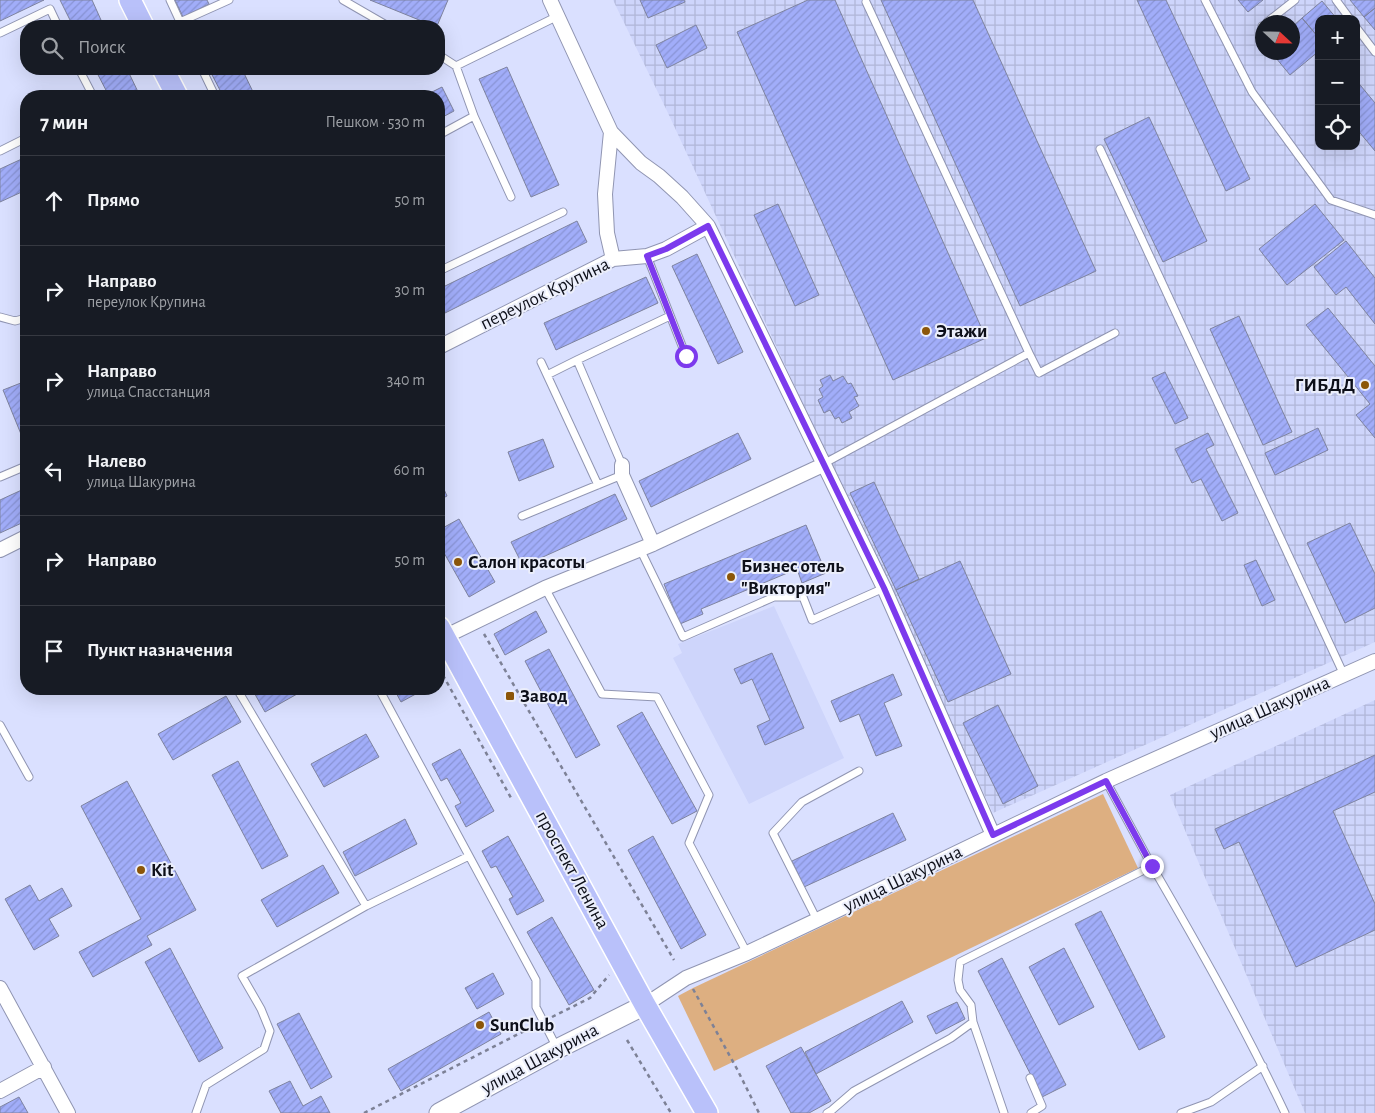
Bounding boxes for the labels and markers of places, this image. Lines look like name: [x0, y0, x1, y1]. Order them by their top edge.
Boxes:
place label: Этажи: [936, 322, 987, 341]
marker: Этажи: [920, 325, 932, 337]
place label: ГИБДД: [1295, 376, 1355, 395]
marker: ГИБДД: [1359, 379, 1371, 391]
place label: Салон красоты: [468, 553, 585, 572]
marker: Салон красоты: [452, 556, 464, 568]
place label: Бизнес отель "Виктория": [741, 557, 844, 598]
marker: Бизнес отель "Виктория": [725, 571, 737, 583]
place label: Завод: [520, 687, 568, 706]
marker: Завод: [504, 690, 516, 702]
place label: Kit: [151, 861, 174, 880]
marker: Kit: [135, 864, 147, 876]
place label: SunClub: [490, 1016, 554, 1035]
marker: SunClub: [474, 1019, 486, 1031]

